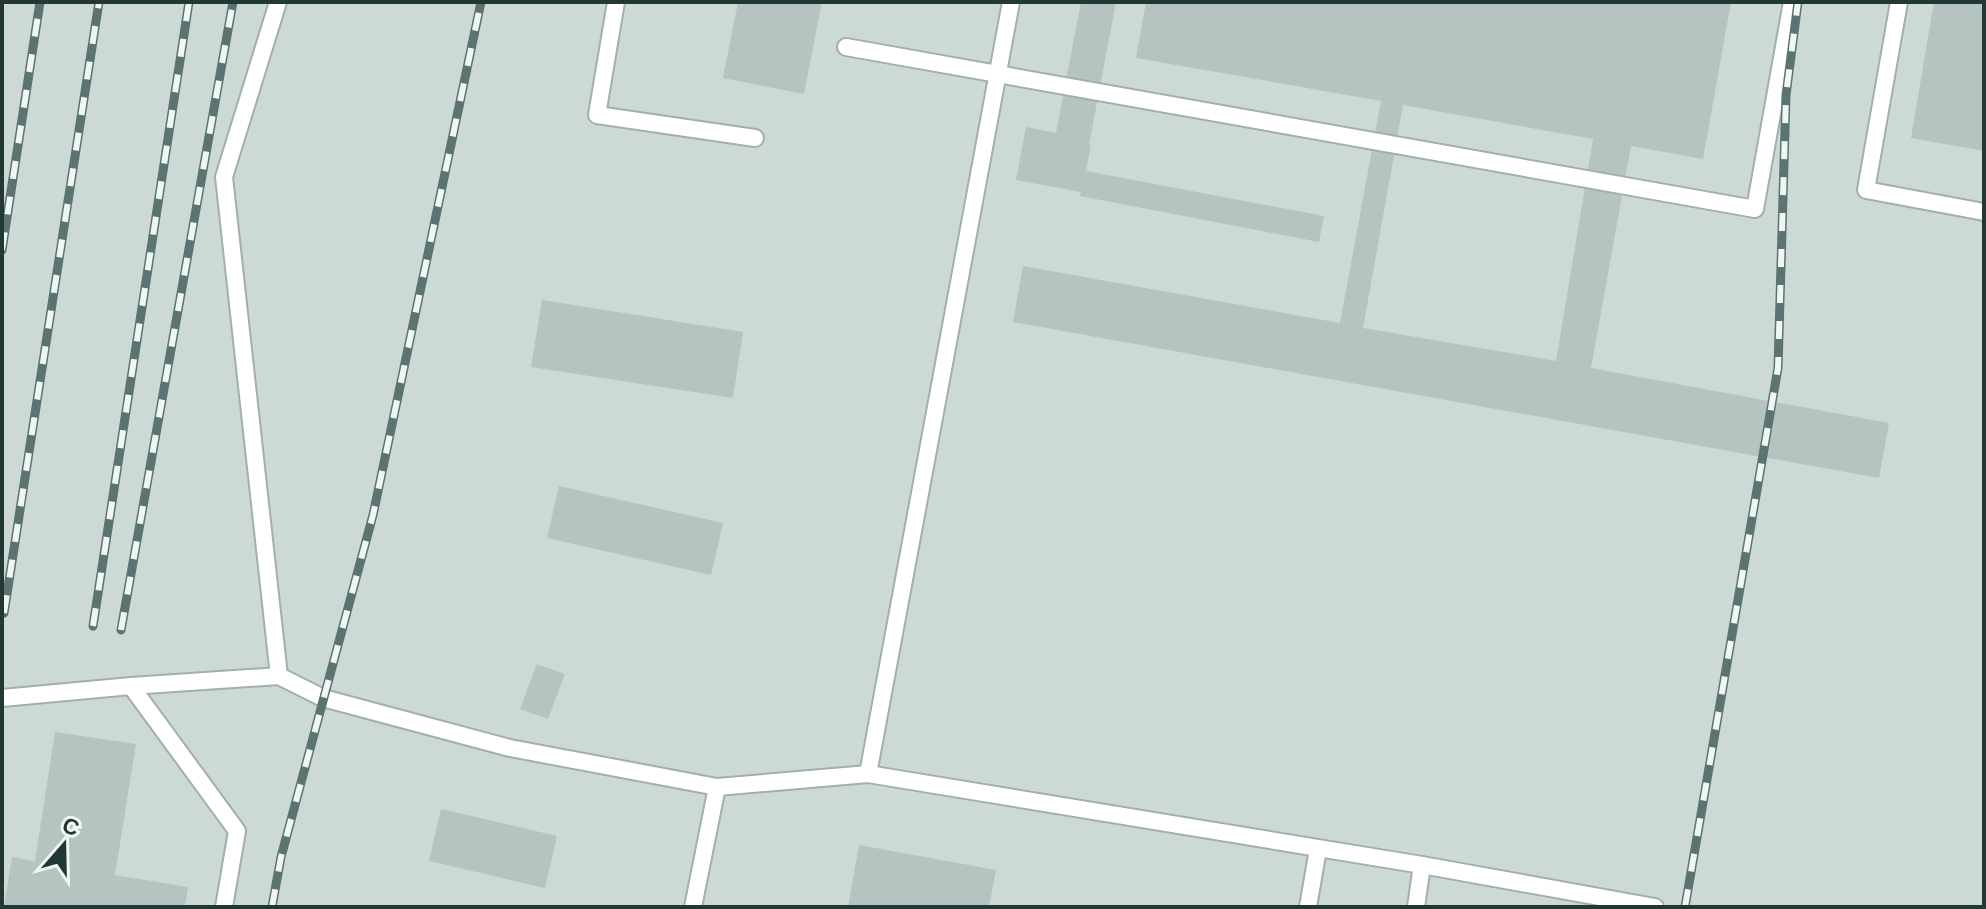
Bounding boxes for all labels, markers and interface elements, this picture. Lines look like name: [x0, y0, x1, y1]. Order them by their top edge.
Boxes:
north arrow: [24, 805, 104, 885]
text: С: [59, 812, 83, 841]

